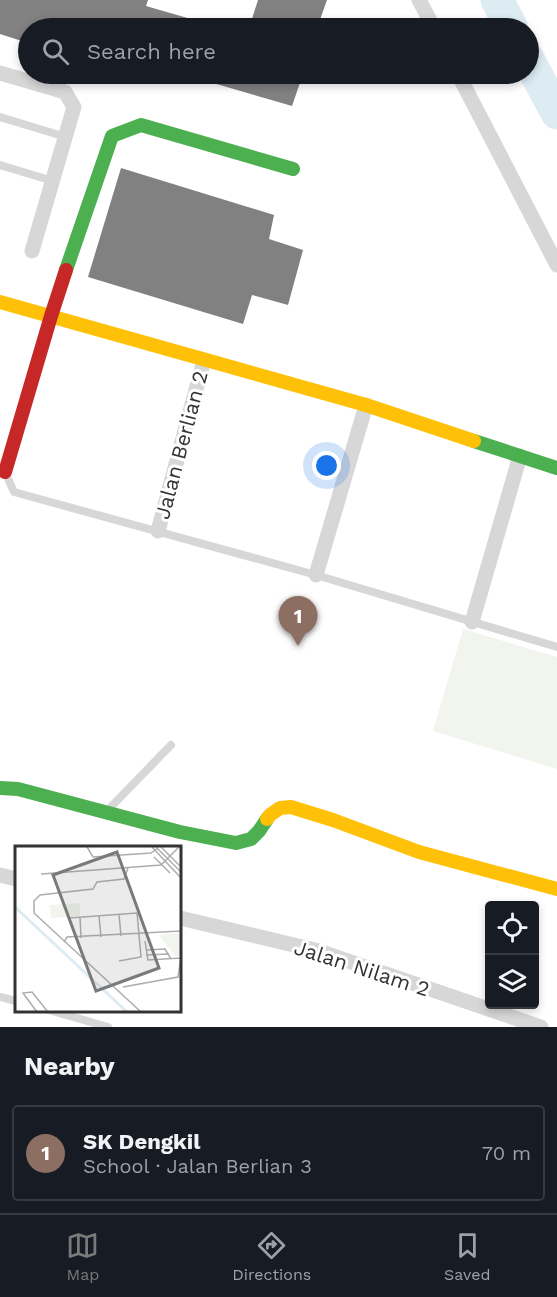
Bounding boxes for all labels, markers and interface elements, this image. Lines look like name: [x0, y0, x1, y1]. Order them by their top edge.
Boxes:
search box: [18, 18, 539, 84]
icon: search: [39, 35, 72, 68]
text: Search here: [87, 39, 216, 64]
street label: Jalan Berlian 2: [149, 368, 213, 522]
your location: [312, 451, 341, 480]
pin: 1: [278, 596, 318, 646]
inset map: [15, 846, 182, 1012]
map controls: [485, 901, 539, 1009]
button: locate: [485, 901, 539, 955]
street label: Jalan Nilam 2: [291, 934, 433, 1002]
button: layers: [485, 955, 539, 1009]
text: Nearby: [24, 1051, 115, 1081]
text: SK Dengkil: [83, 1129, 200, 1154]
text: 1: [41, 1141, 50, 1165]
text: 70 m: [482, 1141, 531, 1165]
text: School · Jalan Berlian 3: [83, 1154, 312, 1178]
tab: Map: [66, 1229, 99, 1284]
tab: Directions: [232, 1229, 311, 1284]
tab: Saved: [444, 1229, 491, 1284]

